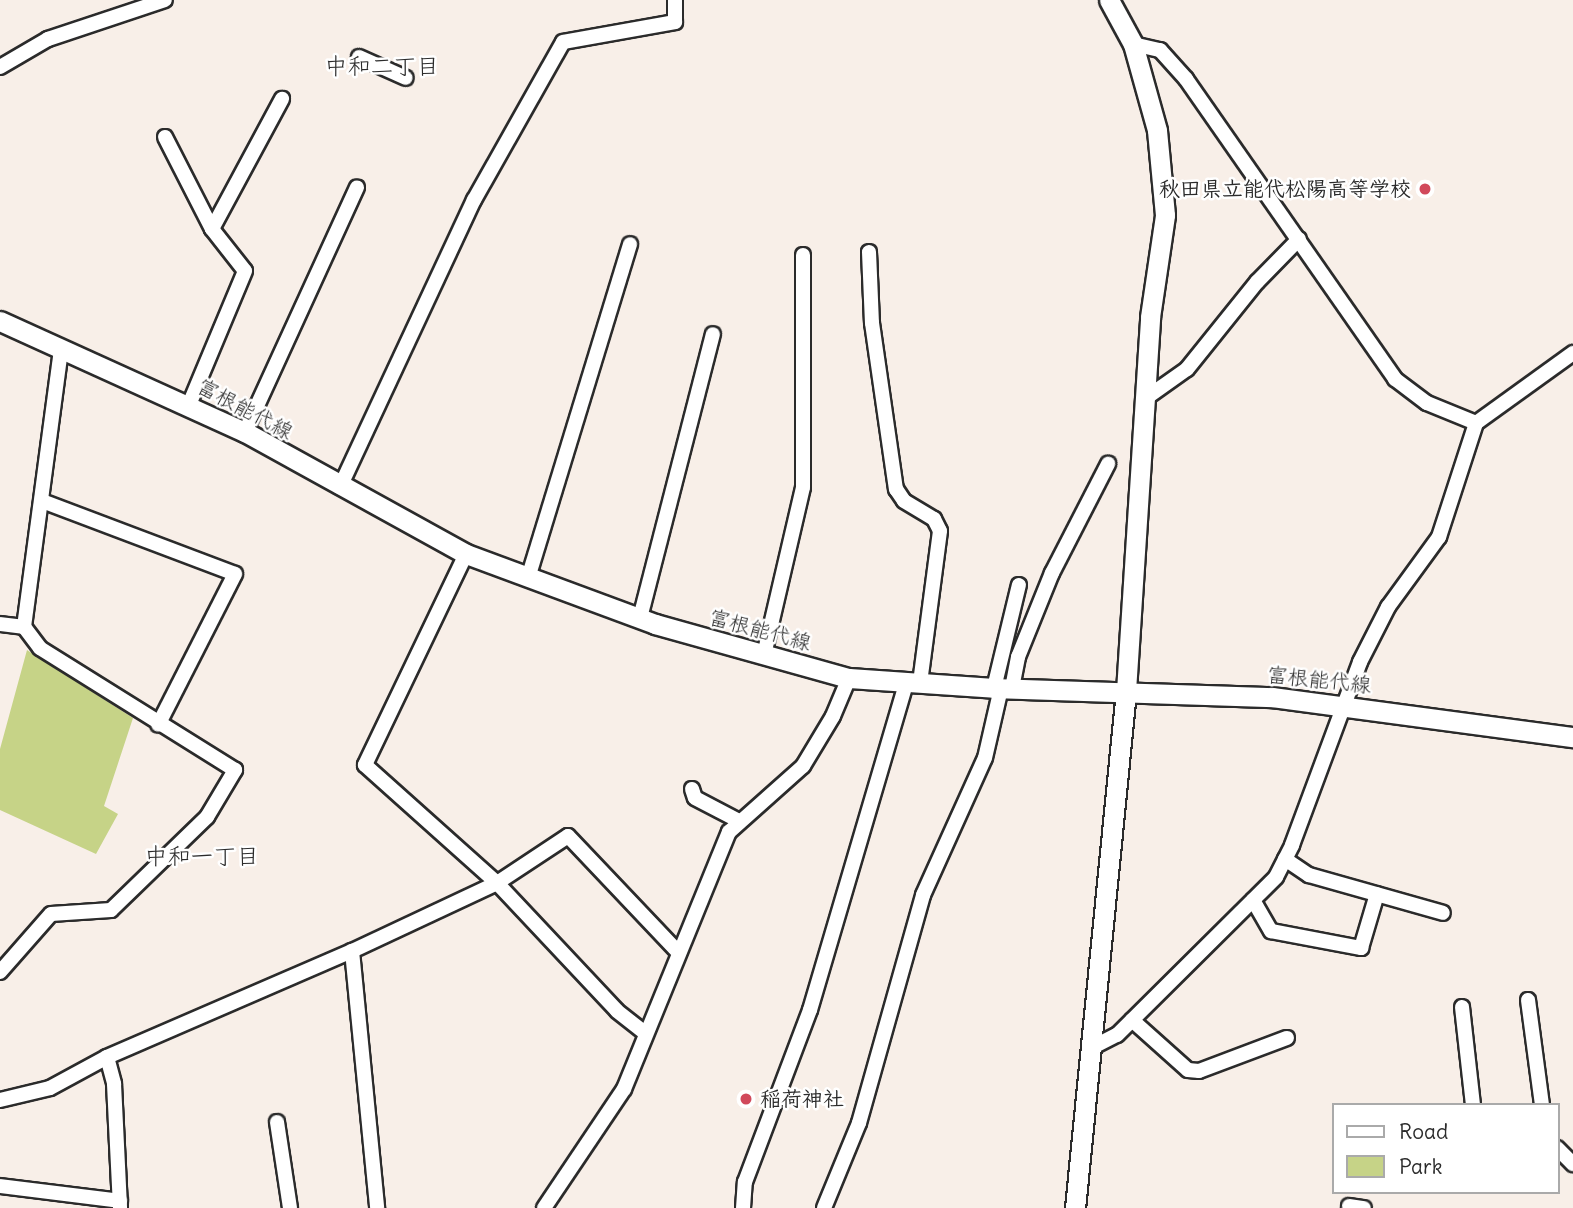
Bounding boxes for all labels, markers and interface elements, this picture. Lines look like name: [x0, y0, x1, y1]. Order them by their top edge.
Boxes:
district label: 中和二丁目: [325, 52, 439, 80]
place label: 秋田県立能代松陽高等学校: [1159, 176, 1411, 202]
marker: 秋田県立能代松陽高等学校: [1417, 181, 1433, 197]
street label: 富根能代線: [193, 373, 297, 445]
street label: 富根能代線: [706, 604, 814, 656]
street label: 富根能代線: [1265, 662, 1373, 698]
district label: 中和一丁目: [145, 842, 259, 870]
place label: 稲荷神社: [760, 1086, 844, 1112]
marker: 稲荷神社: [738, 1091, 754, 1107]
legend: [1332, 1103, 1559, 1194]
text: Road: [1399, 1118, 1448, 1145]
text: Park: [1399, 1153, 1442, 1180]

